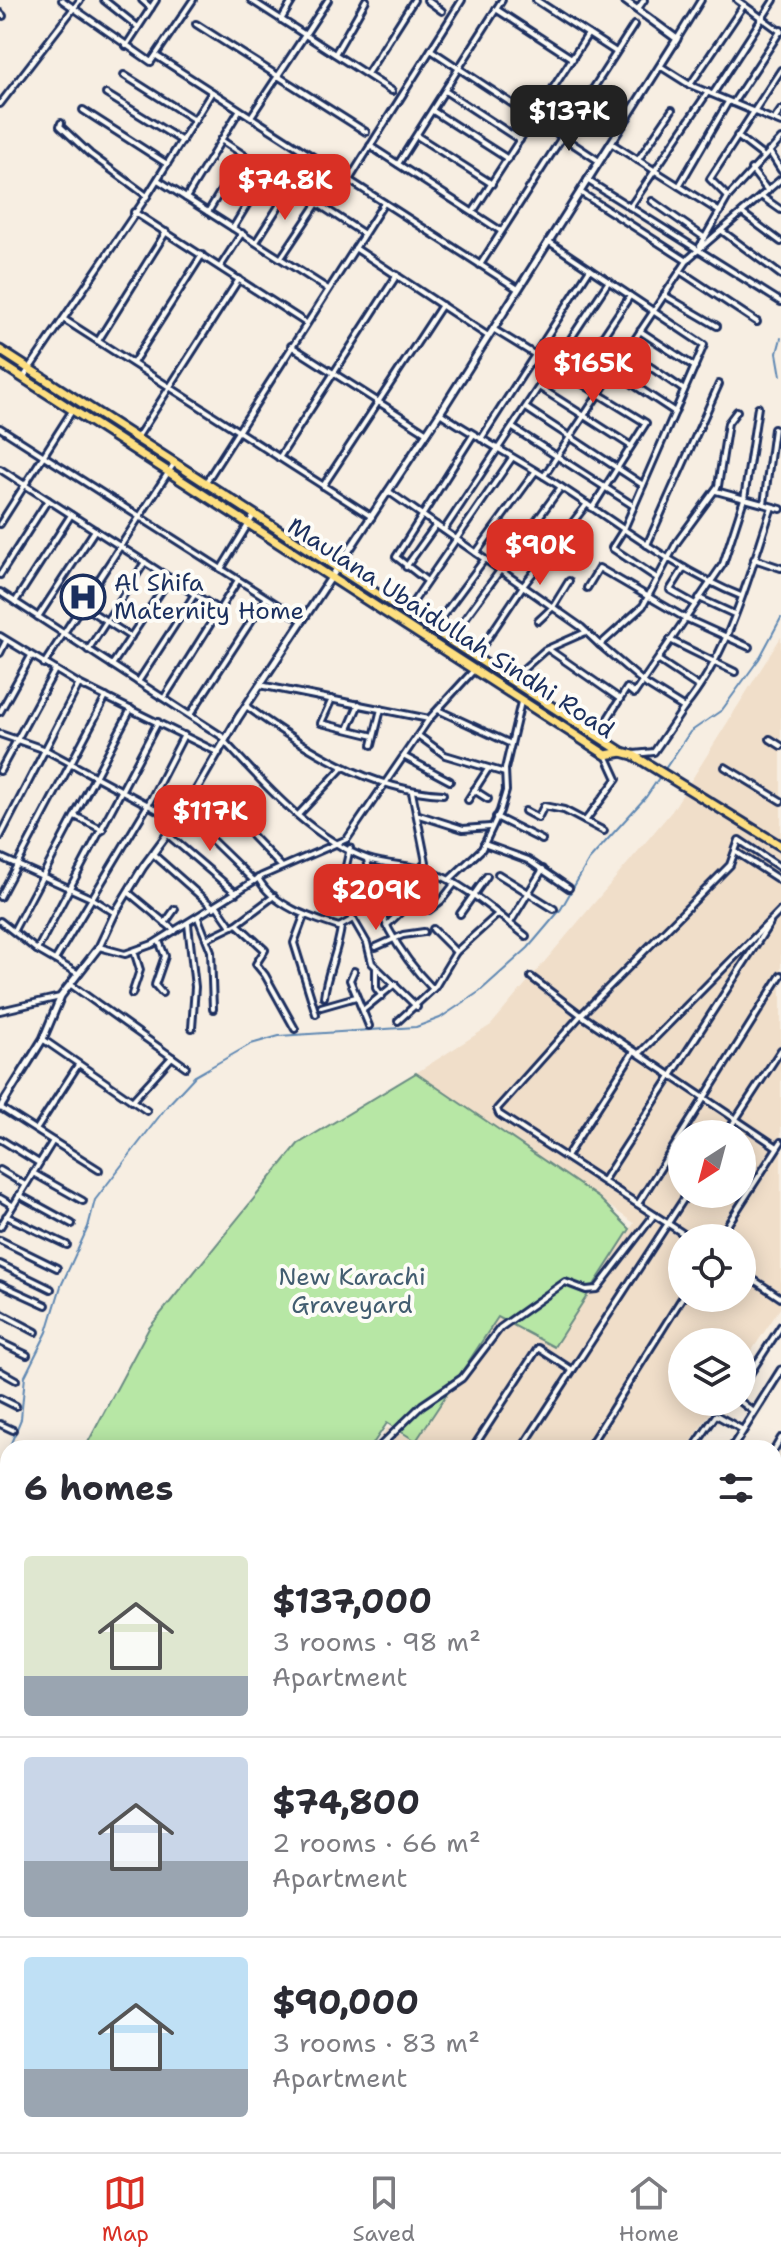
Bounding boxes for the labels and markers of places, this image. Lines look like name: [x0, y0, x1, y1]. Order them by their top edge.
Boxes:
pin: $137K: [513, 85, 625, 153]
pin: $74.8K: [220, 154, 350, 222]
pin: $165K: [537, 337, 649, 405]
pin: $90K: [493, 519, 587, 587]
place label: Al Shifa Maternity Home: [114, 567, 304, 627]
hospital icon: Al Shifa Maternity Home: [59, 573, 107, 621]
pin: $117K: [154, 785, 266, 853]
pin: $209K: [320, 864, 432, 932]

